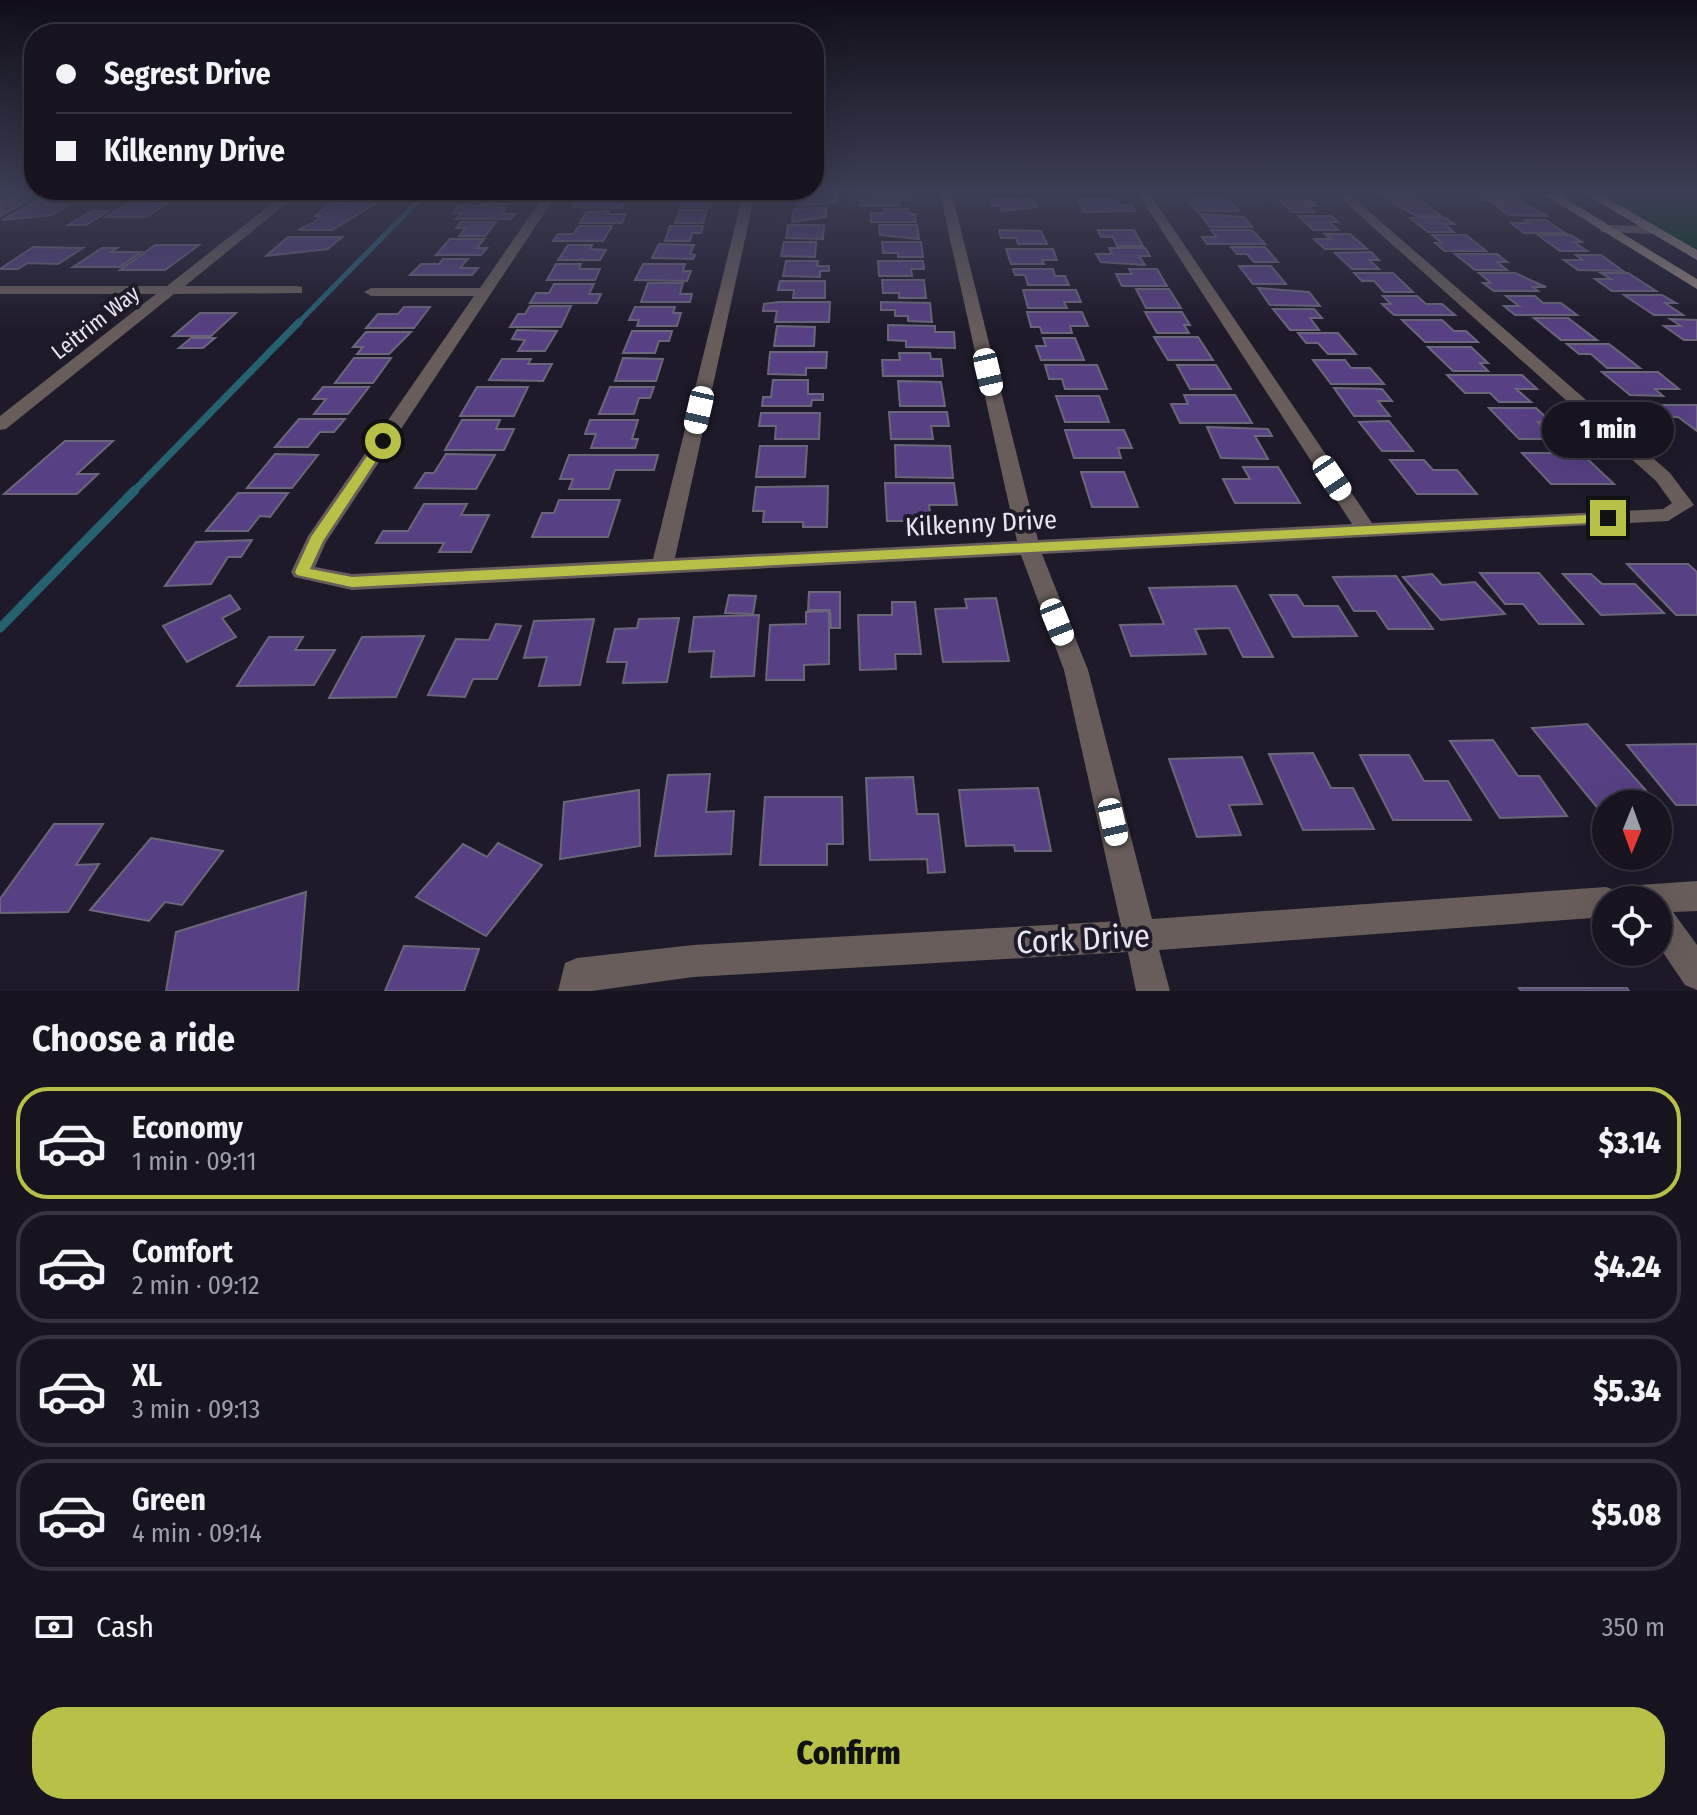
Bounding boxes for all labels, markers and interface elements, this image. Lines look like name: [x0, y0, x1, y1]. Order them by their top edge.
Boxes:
text: Segrest Drive: [104, 56, 271, 92]
text: Kilkenny Drive: [104, 133, 285, 169]
street label: Leitrim Way: [46, 280, 145, 365]
car: [971, 346, 1005, 398]
car: [682, 384, 716, 436]
callout: 1 min: [1542, 402, 1674, 458]
text: 1 min: [1580, 414, 1636, 445]
route start: [365, 423, 401, 459]
car: [1309, 451, 1355, 505]
route end: [1590, 500, 1626, 536]
street label: Kilkenny Drive: [904, 504, 1058, 543]
car: [1037, 595, 1077, 649]
north arrow: [1592, 790, 1672, 870]
map controls: [1592, 790, 1672, 966]
car: [1096, 796, 1130, 848]
button: locate: [1592, 886, 1672, 966]
street label: Cork Drive: [1015, 917, 1151, 961]
text: Choose a ride: [32, 1017, 235, 1061]
icon: car: [36, 1107, 108, 1179]
text: Economy: [132, 1110, 243, 1146]
text: $3.14: [1599, 1125, 1661, 1161]
text: 1 min · 09:11: [132, 1146, 257, 1177]
icon: car: [36, 1231, 108, 1303]
text: Comfort: [132, 1234, 233, 1270]
text: $4.24: [1594, 1249, 1661, 1285]
text: 2 min · 09:12: [132, 1270, 260, 1301]
icon: car: [36, 1355, 108, 1427]
text: XL: [132, 1358, 162, 1394]
text: $5.34: [1593, 1373, 1661, 1409]
text: 3 min · 09:13: [132, 1394, 260, 1425]
icon: car: [36, 1479, 108, 1551]
text: Green: [132, 1482, 206, 1518]
text: $5.08: [1592, 1497, 1661, 1533]
text: 4 min · 09:14: [132, 1518, 262, 1549]
icon: cash: [32, 1605, 76, 1649]
text: Cash: [96, 1609, 154, 1645]
text: 350 m: [1602, 1612, 1665, 1643]
button: Confirm: [32, 1707, 1665, 1799]

